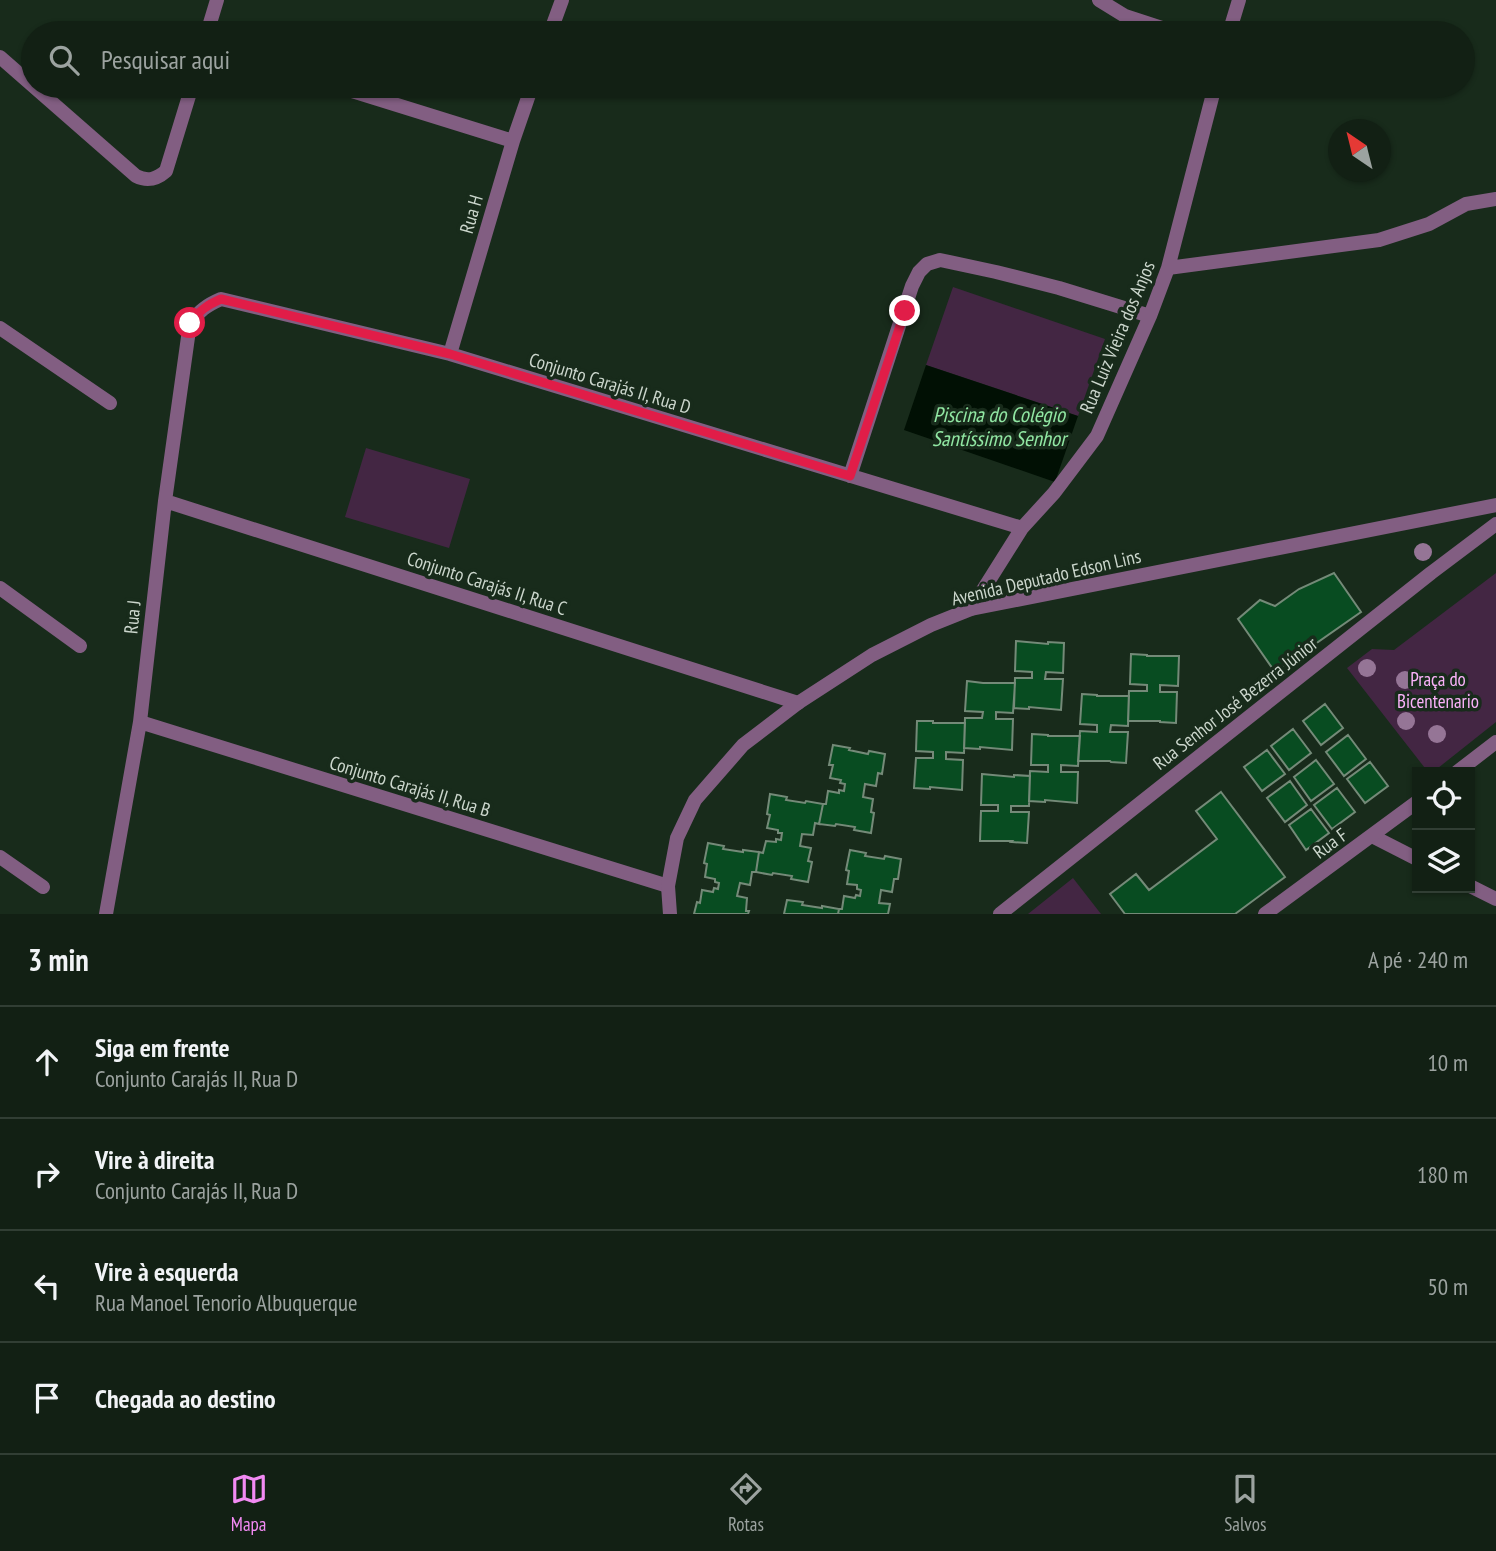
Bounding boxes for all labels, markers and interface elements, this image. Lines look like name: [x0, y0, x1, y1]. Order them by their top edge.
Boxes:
search box: [21, 21, 1475, 98]
icon: search: [45, 41, 83, 79]
text: Pesquisar aqui: [101, 43, 230, 76]
north arrow: [1328, 119, 1391, 182]
street label: Rua H: [454, 192, 488, 236]
street label: Rua Luiz Vieira dos Anjos: [1074, 257, 1160, 417]
route end: [889, 295, 920, 326]
route start: [174, 307, 205, 338]
street label: Conjunto Carajás II, Rua D: [526, 347, 694, 419]
water label: Piscina do Colégio Santíssimo Senhor: [932, 401, 1069, 452]
street label: Avenida Deputado Edson Lins: [949, 544, 1143, 610]
street label: Conjunto Carajás II, Rua C: [404, 546, 570, 620]
street label: Rua J: [118, 599, 146, 635]
street label: Rua Senhor José Bezerra Júnior: [1148, 631, 1323, 775]
park label: Praça do Bicentenario: [1397, 667, 1479, 713]
street label: Conjunto Carajás II, Rua B: [327, 750, 493, 822]
map controls: [1412, 767, 1475, 893]
button: locate: [1412, 767, 1475, 830]
street label: Rua F: [1308, 822, 1352, 864]
button: layers: [1412, 830, 1475, 893]
text: 3 min: [28, 940, 89, 979]
text: A pé · 240 m: [1368, 945, 1468, 974]
text: Siga em frente: [95, 1031, 230, 1064]
icon: ahead: [28, 1043, 66, 1081]
text: 10 m: [1427, 1048, 1468, 1077]
text: Conjunto Carajás II, Rua D: [95, 1064, 298, 1093]
text: Vire à direita: [95, 1143, 214, 1176]
icon: right: [28, 1155, 66, 1193]
text: 180 m: [1417, 1160, 1468, 1189]
text: Conjunto Carajás II, Rua D: [95, 1176, 298, 1205]
text: Vire à esquerda: [95, 1255, 238, 1288]
icon: left: [28, 1267, 66, 1305]
text: 50 m: [1427, 1272, 1468, 1301]
text: Rua Manoel Tenorio Albuquerque: [95, 1288, 357, 1317]
icon: arrive: [28, 1379, 66, 1417]
text: Chegada ao destino: [95, 1382, 276, 1415]
tab: Mapa: [230, 1470, 268, 1536]
tab: Rotas: [727, 1470, 765, 1536]
tab: Salvos: [1224, 1470, 1266, 1536]

